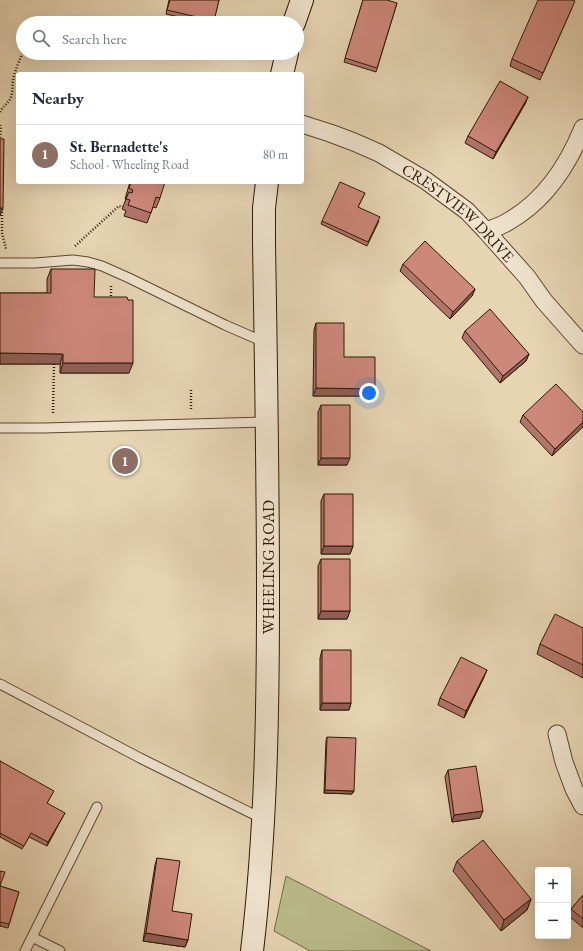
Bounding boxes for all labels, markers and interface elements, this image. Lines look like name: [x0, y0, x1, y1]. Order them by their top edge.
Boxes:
search box: [16, 16, 304, 60]
icon: search: [30, 27, 52, 49]
text: Search here: [62, 29, 127, 48]
text: Nearby: [32, 87, 84, 109]
text: St. Bernadette's: [70, 137, 168, 156]
text: 1: [42, 146, 48, 163]
text: 80 m: [263, 146, 288, 163]
text: School · Wheeling Road: [70, 156, 189, 173]
street label: CRESTVIEW DRIVE: [398, 158, 519, 266]
your location: [359, 383, 379, 403]
pin: 1: [112, 446, 138, 476]
street label: WHEELING ROAD: [258, 500, 279, 634]
map controls: [535, 867, 571, 939]
button: +: [535, 867, 571, 903]
button: −: [535, 903, 571, 939]

